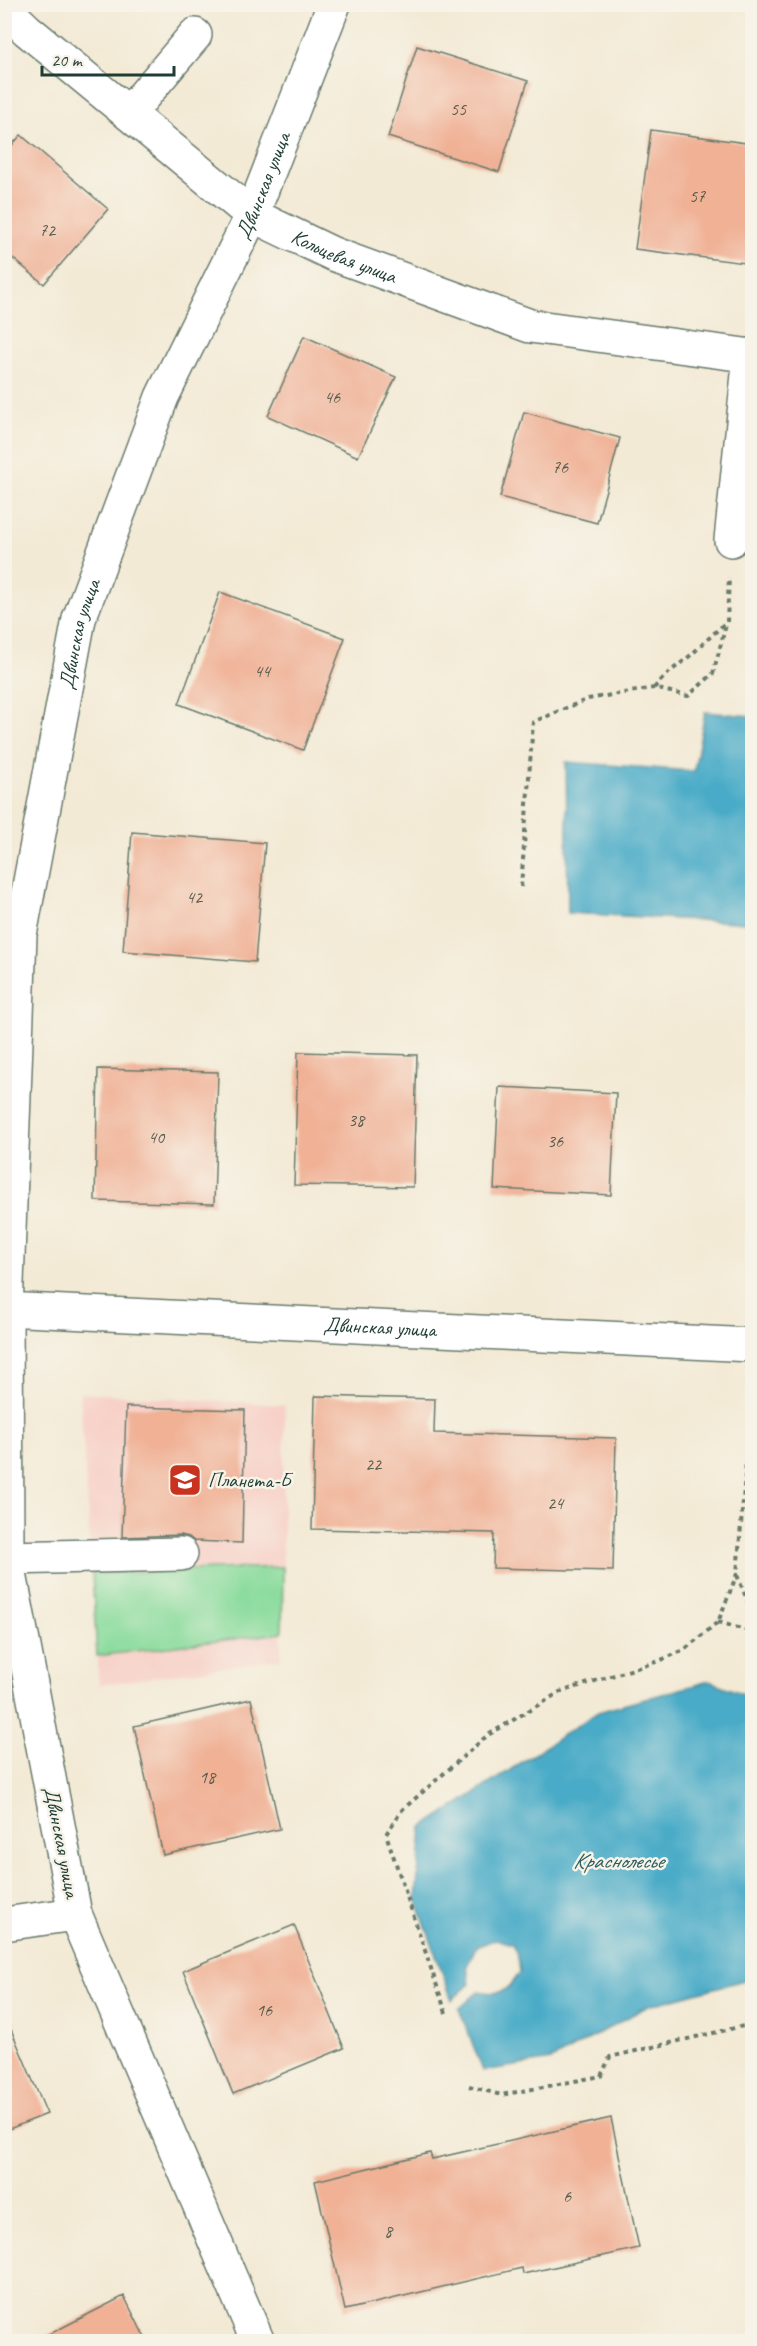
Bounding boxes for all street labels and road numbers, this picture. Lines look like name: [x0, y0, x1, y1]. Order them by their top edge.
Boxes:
street label: Двинская улица: [229, 126, 297, 243]
street label: Кольцевая улица: [287, 223, 402, 290]
street label: Двинская улица: [53, 573, 107, 691]
street label: Двинская улица: [323, 1311, 439, 1343]
street label: Двинская улица: [38, 1784, 86, 1902]

